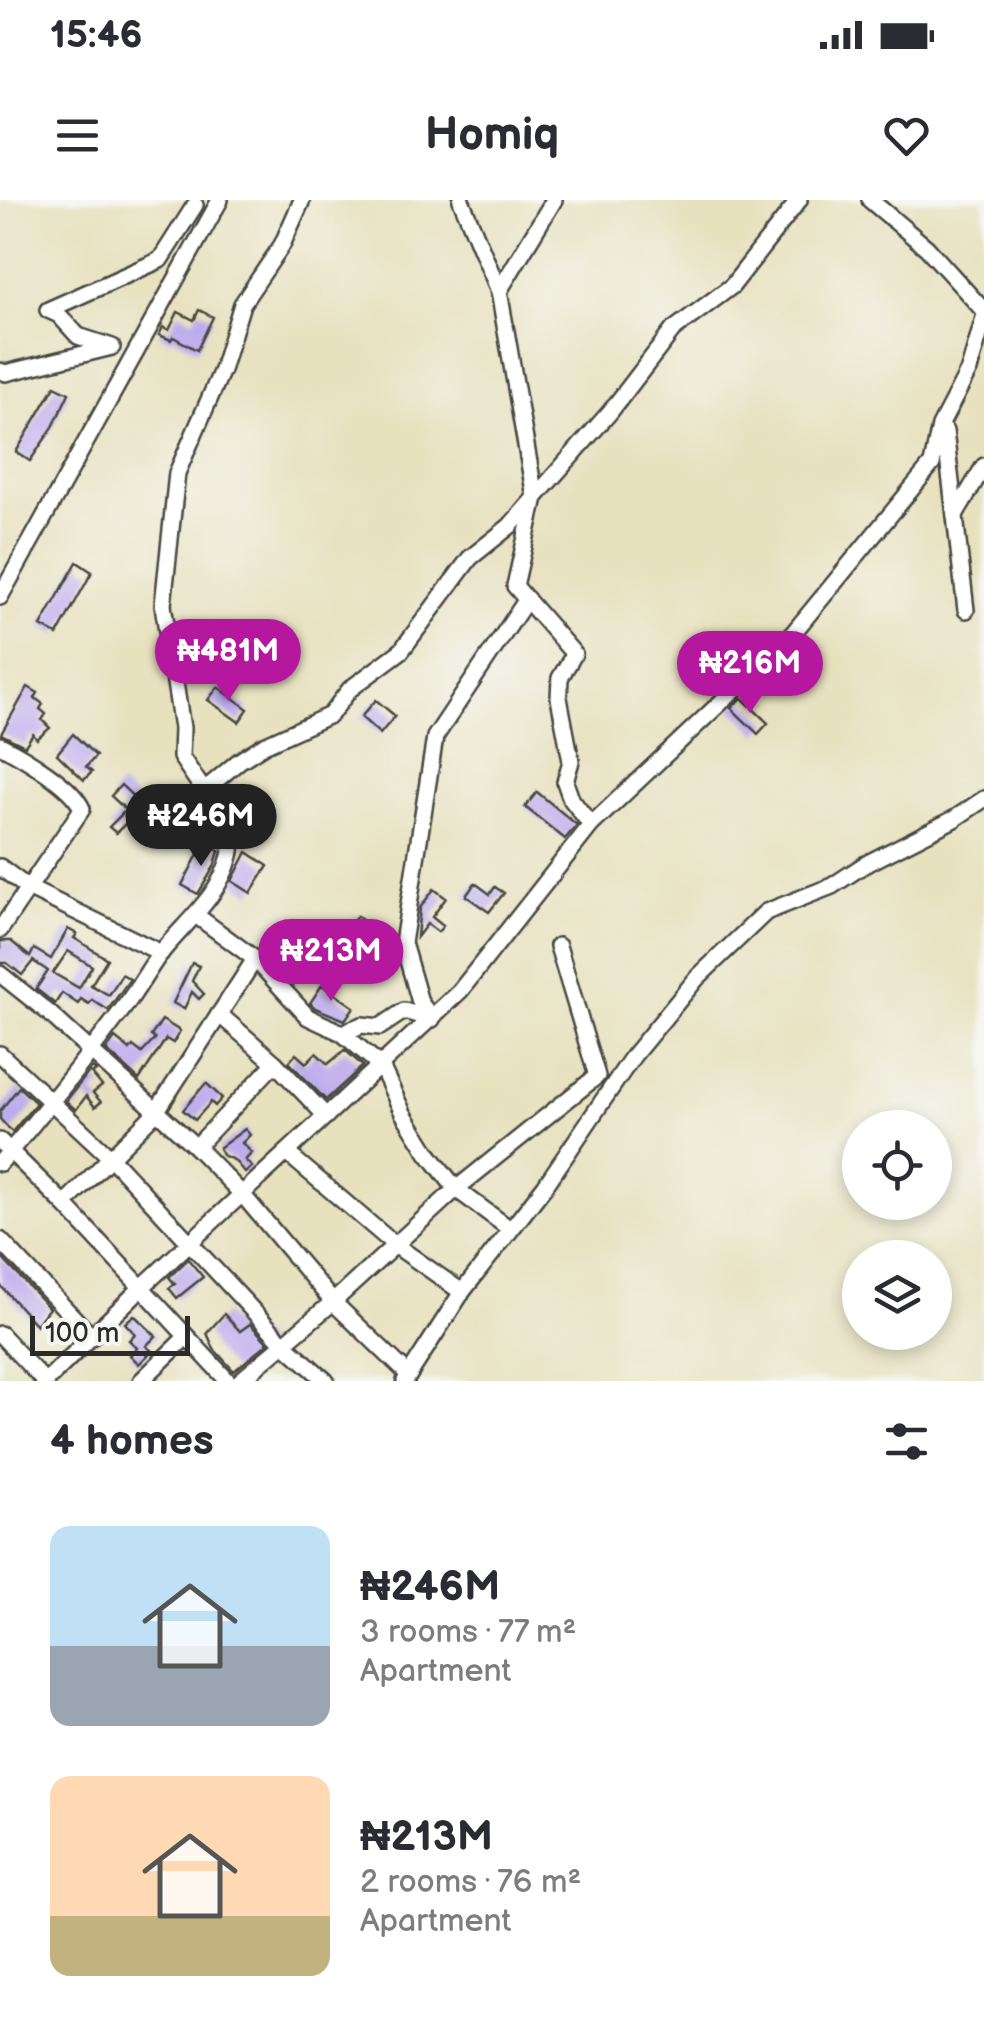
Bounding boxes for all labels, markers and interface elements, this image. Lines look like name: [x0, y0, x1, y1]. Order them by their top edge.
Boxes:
text: 15:46: [50, 13, 142, 58]
icon: menu: [50, 108, 105, 163]
text: Homiq: [425, 108, 559, 163]
icon: heart: [879, 108, 934, 163]
pin: ₦481M: [158, 619, 298, 704]
pin: ₦216M: [680, 631, 820, 716]
text: ₦481M: [177, 632, 279, 671]
text: ₦216M: [699, 644, 801, 683]
pin: ₦246M: [131, 784, 271, 869]
text: ₦246M: [148, 797, 254, 836]
pin: ₦213M: [261, 919, 401, 1004]
text: ₦213M: [280, 932, 382, 971]
map controls: [842, 1110, 952, 1350]
button: locate: [842, 1110, 952, 1220]
button: layers: [842, 1240, 952, 1350]
scale bar: [30, 1311, 190, 1356]
text: 100 m: [45, 1317, 119, 1350]
icon: filters: [879, 1414, 934, 1469]
text: 4 homes: [50, 1416, 214, 1467]
text: ₦246M: [360, 1562, 500, 1613]
icon: home: [130, 1566, 250, 1686]
text: 3 rooms · 77 m²: [360, 1613, 576, 1652]
text: Apartment: [360, 1652, 511, 1691]
text: ₦213M: [360, 1812, 493, 1863]
icon: home: [130, 1816, 250, 1936]
text: 2 rooms · 76 m²: [360, 1863, 581, 1902]
text: Apartment: [360, 1902, 511, 1941]

